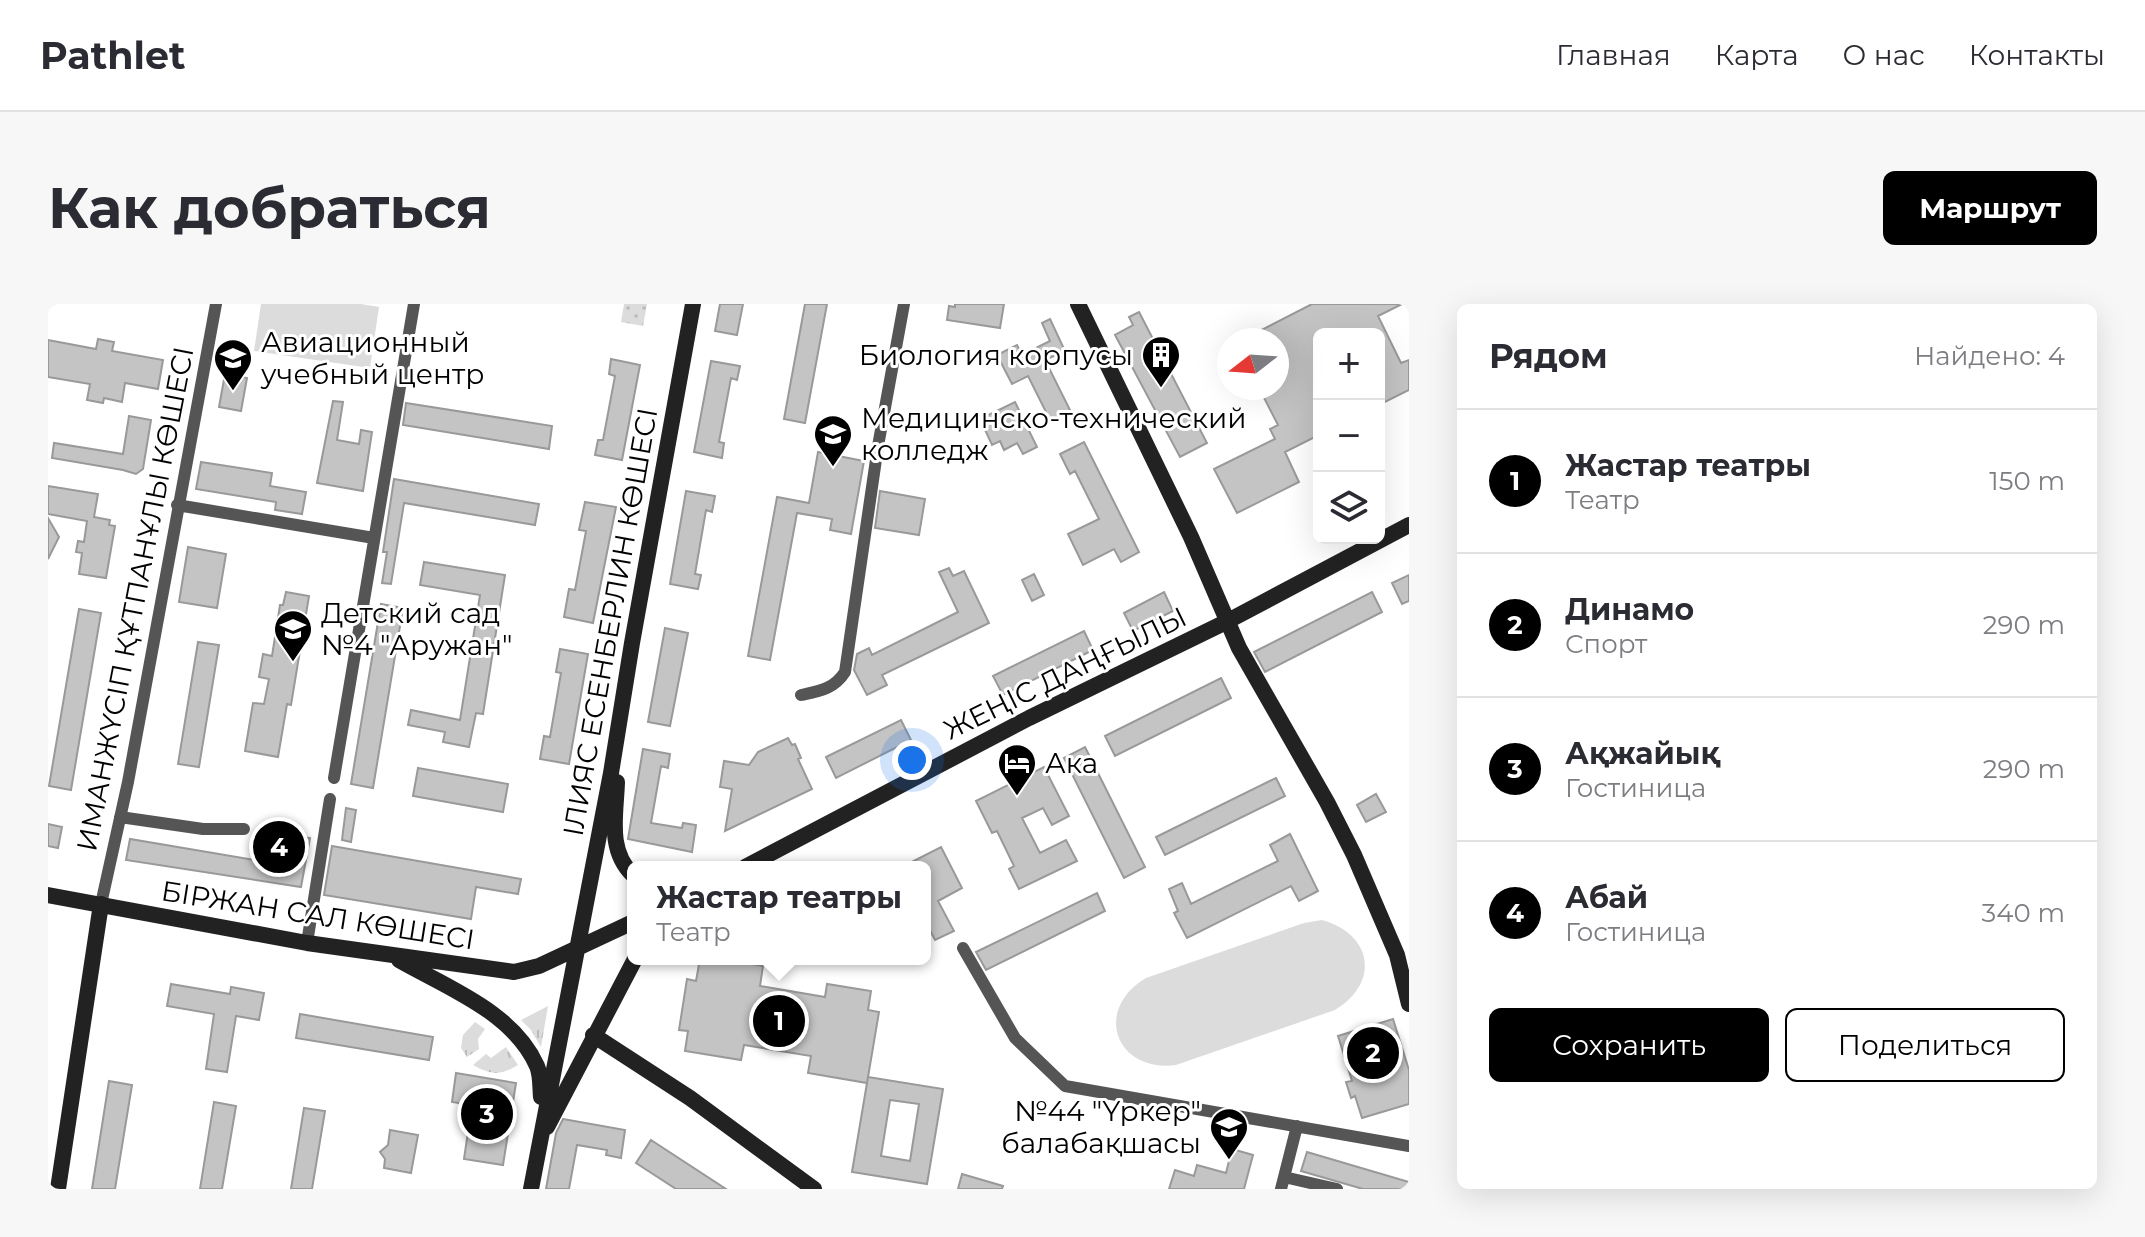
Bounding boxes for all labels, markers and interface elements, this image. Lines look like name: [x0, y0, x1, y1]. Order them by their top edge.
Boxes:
text: Pathlet: [40, 32, 185, 79]
text: Главная: [1556, 38, 1671, 72]
text: Карта: [1715, 38, 1799, 72]
text: О нас: [1843, 38, 1925, 72]
text: Контакты: [1969, 38, 2105, 72]
button: Маршрут: [1883, 171, 2097, 245]
text: Как добраться: [48, 174, 491, 242]
place label: Авиационный учебный центр: [260, 325, 484, 391]
north arrow: [1217, 328, 1289, 400]
map controls: [1313, 328, 1385, 544]
button: +: [1313, 328, 1385, 400]
building icon: Биология корпусы: [1140, 334, 1182, 389]
text: Рядом: [1489, 335, 1608, 377]
school or university icon: Авиационный учебный центр: [212, 337, 254, 392]
place label: Биология корпусы: [859, 338, 1133, 372]
text: Найдено: 4: [1914, 340, 2065, 372]
street label: ИМАНЖҮСІП ҚҰТПАНҰЛЫ КӨШЕСІ: [69, 344, 201, 854]
button: −: [1313, 400, 1385, 472]
place label: Медицинско-технический колледж: [861, 401, 1246, 467]
street label: ІЛИЯС ЕСЕНБЕРЛИН КӨШЕСІ: [556, 405, 664, 839]
school or university icon: Медицинско-технический колледж: [812, 413, 854, 468]
text: Жастар театры: [1565, 447, 1811, 484]
text: 1: [1510, 465, 1520, 497]
text: 150 m: [1989, 465, 2065, 497]
button: layers: [1313, 472, 1385, 544]
text: Театр: [1565, 484, 1640, 516]
text: Динамо: [1565, 591, 1694, 628]
place label: Детский сад №4 "Аружан": [321, 596, 512, 662]
street label: ЖЕҢІС ДАҢҒЫЛЫ: [938, 599, 1192, 747]
school or university icon: Детский сад №4 "Аружан": [272, 608, 314, 663]
text: 2: [1507, 609, 1523, 641]
text: 290 m: [1983, 609, 2065, 641]
text: Спорт: [1565, 628, 1647, 660]
text: Ақжайық: [1565, 735, 1720, 772]
your location: [892, 740, 932, 780]
hotel icon: Ака: [996, 742, 1038, 797]
place label: Ака: [1045, 746, 1098, 780]
text: 3: [1507, 753, 1523, 785]
text: 290 m: [1983, 753, 2065, 785]
text: Гостиница: [1565, 772, 1706, 804]
pin: 4: [253, 817, 305, 877]
popup: [627, 861, 931, 965]
street label: БІРЖАН САЛ КӨШЕСІ: [159, 873, 477, 957]
text: Жастар театры: [656, 879, 902, 916]
text: Абай: [1565, 879, 1648, 916]
text: 4: [1506, 897, 1524, 929]
text: 340 m: [1982, 897, 2065, 929]
text: Театр: [656, 916, 731, 948]
text: Гостиница: [1565, 916, 1706, 948]
pin: 1: [753, 991, 805, 1051]
button: Сохранить: [1489, 1008, 1769, 1082]
button: Поделиться: [1785, 1008, 2065, 1082]
pin: 2: [1347, 1023, 1399, 1083]
pin: 3: [461, 1084, 513, 1144]
place label: №44 "Үркер" балабақшасы: [1001, 1094, 1201, 1160]
school or university icon: №44 "Үркер" балабақшасы: [1208, 1106, 1250, 1161]

